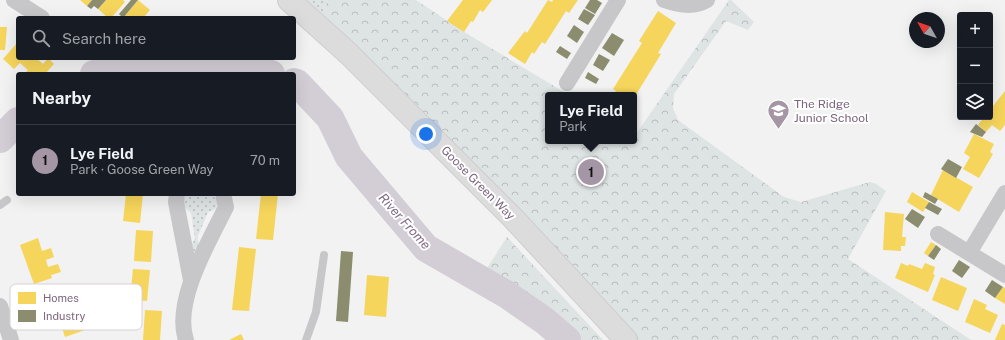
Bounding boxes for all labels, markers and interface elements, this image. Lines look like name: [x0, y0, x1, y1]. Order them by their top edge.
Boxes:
north arrow: [909, 12, 945, 48]
map controls: [957, 12, 993, 120]
button: +: [957, 12, 993, 48]
search box: [16, 16, 296, 60]
icon: search: [30, 27, 52, 49]
text: Search here: [62, 30, 146, 47]
button: −: [957, 48, 993, 84]
button: layers: [957, 84, 993, 120]
text: Nearby: [32, 88, 91, 108]
popup: [545, 92, 637, 144]
place label: The Ridge Junior School: [794, 97, 869, 125]
school or university icon: The Ridge Junior School: [766, 98, 792, 131]
text: Lye Field: [559, 102, 623, 119]
text: Park: [559, 119, 587, 134]
your location: [416, 124, 436, 144]
street label: Goose Green Way: [438, 143, 518, 223]
text: Lye Field: [70, 145, 134, 162]
text: 1: [42, 153, 48, 168]
text: 70 m: [250, 153, 280, 168]
pin: 1: [578, 157, 604, 187]
text: Park · Goose Green Way: [70, 162, 214, 177]
water label: River Frome: [376, 190, 434, 252]
legend: [10, 284, 142, 330]
text: Homes: [43, 292, 79, 304]
text: Industry: [43, 310, 86, 322]

